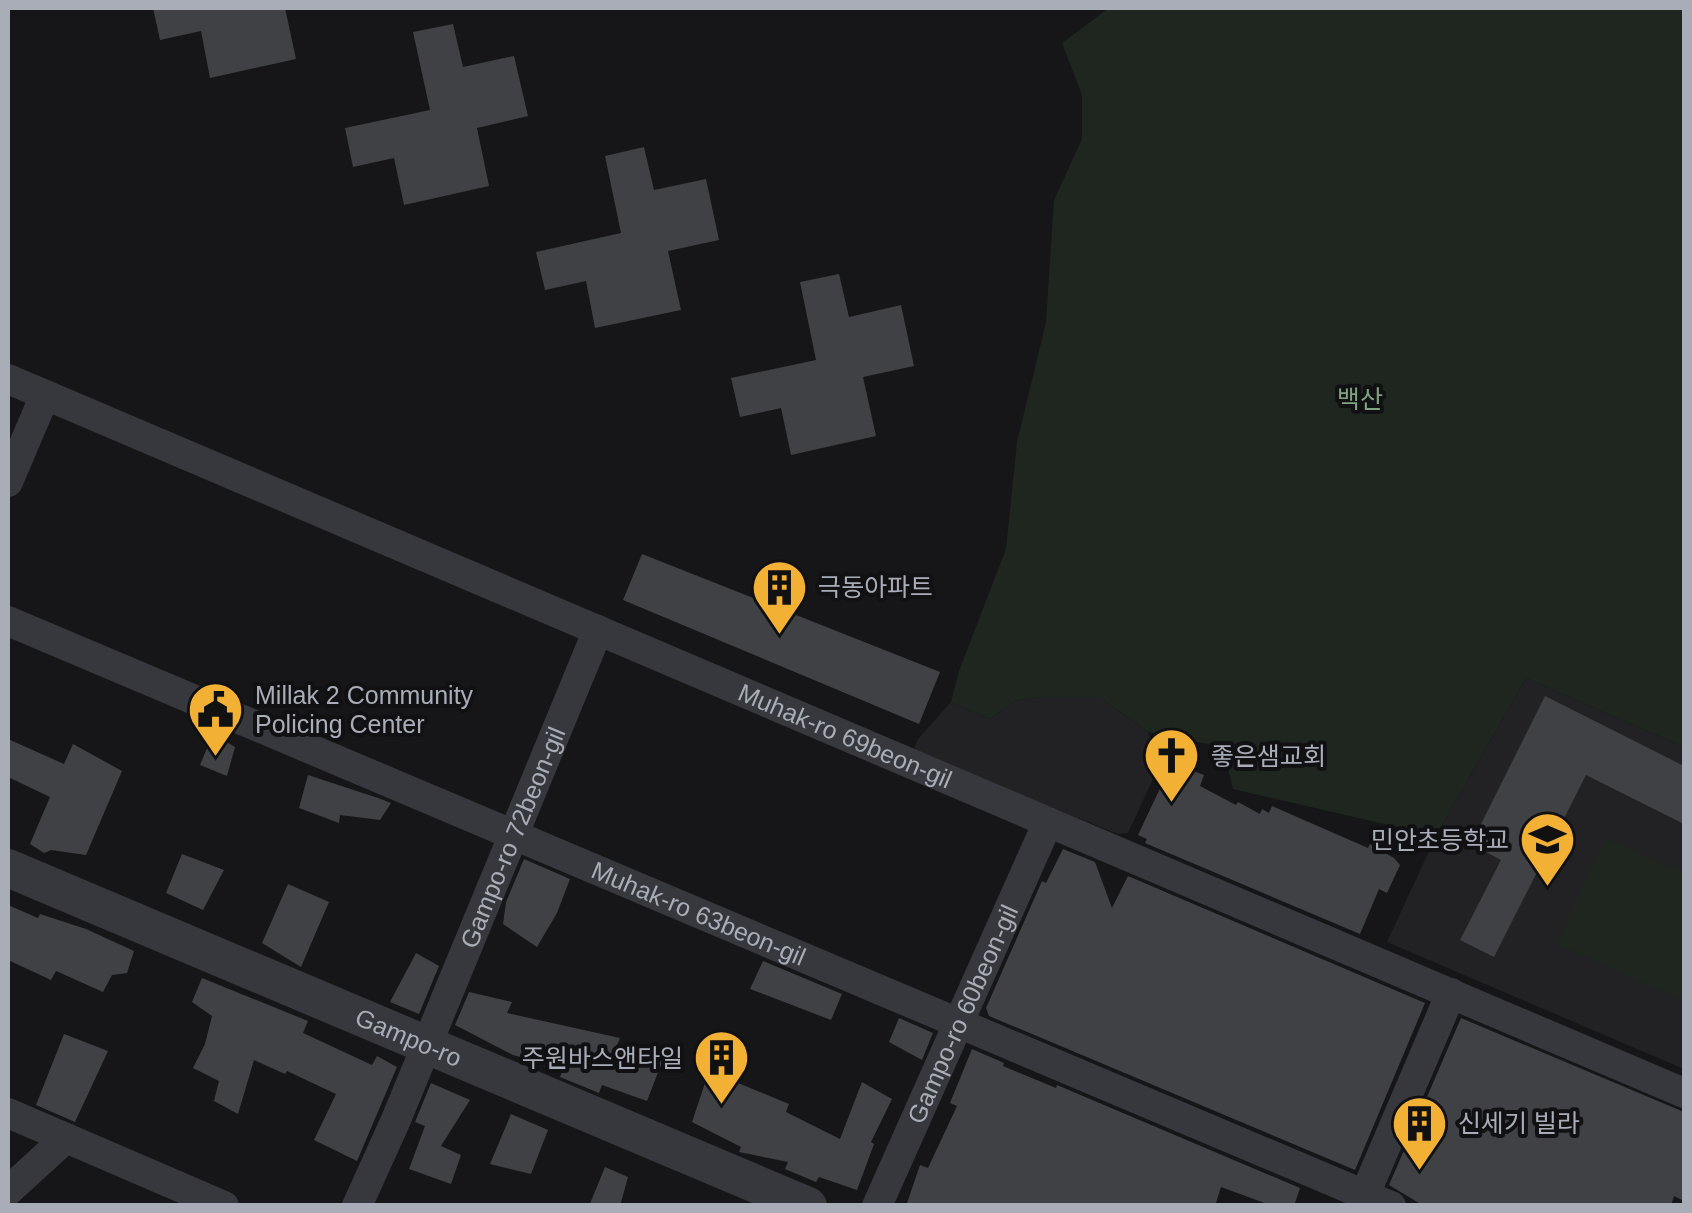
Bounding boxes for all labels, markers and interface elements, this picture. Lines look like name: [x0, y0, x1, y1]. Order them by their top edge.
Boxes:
park label: 백산: [1337, 385, 1383, 413]
building icon: 극동아파트: [749, 557, 809, 636]
place label: 극동아파트: [818, 573, 933, 601]
street label: Muhak-ro 69beon-gil: [734, 678, 956, 793]
public building icon: Millak 2 Community Policing Center: [186, 679, 246, 758]
place label: Millak 2 Community Policing Center: [255, 681, 474, 738]
street label: Gampo-ro 72beon-gil: [454, 723, 570, 952]
church icon: 좋은샘교회: [1142, 726, 1202, 805]
place label: 좋은샘교회: [1211, 742, 1326, 770]
school or university icon: 민안초등학교: [1518, 810, 1578, 889]
place label: 민안초등학교: [1371, 826, 1509, 854]
street label: Muhak-ro 63beon-gil: [588, 856, 810, 971]
street label: Gampo-ro 60beon-gil: [902, 901, 1023, 1128]
street label: Gampo-ro: [351, 1002, 466, 1072]
building icon: 주원바스앤타일: [692, 1028, 752, 1107]
place label: 주원바스앤타일: [522, 1044, 683, 1072]
building icon: 신세기 빌라: [1389, 1093, 1449, 1172]
place label: 신세기 빌라: [1458, 1109, 1580, 1137]

